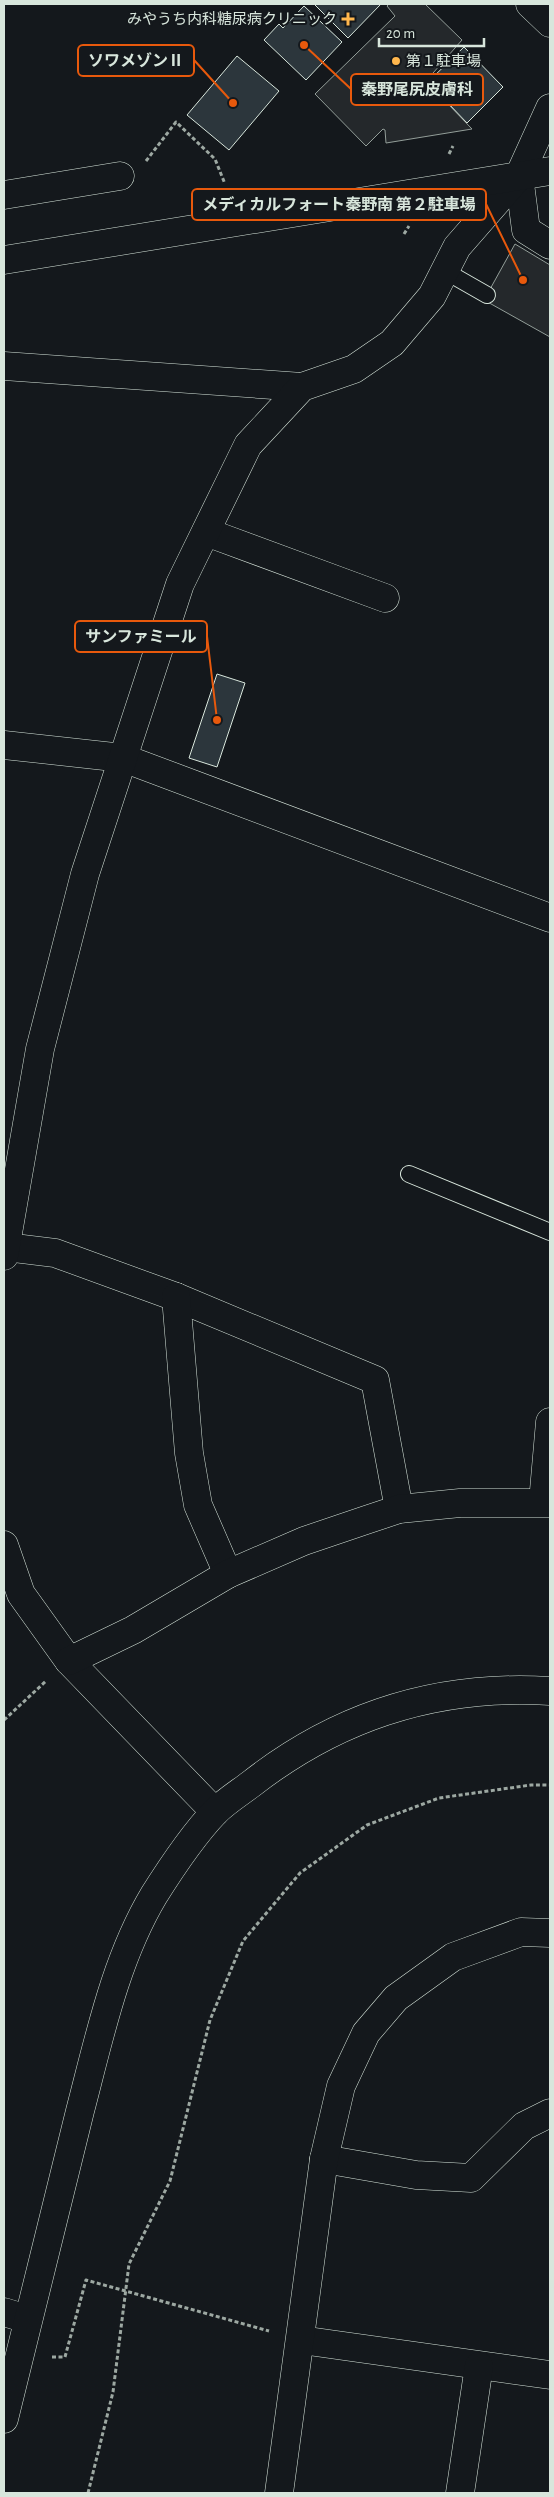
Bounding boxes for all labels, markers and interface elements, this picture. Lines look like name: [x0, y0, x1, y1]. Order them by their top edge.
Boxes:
place label: みやうち内科糖尿病クリニック: [127, 11, 337, 27]
marker: みやうち内科糖尿病クリニック: [341, 12, 355, 26]
scale bar: [379, 15, 484, 47]
text: 20 m: [386, 26, 415, 41]
callout: ソワメゾンⅡ: [78, 45, 194, 76]
text: ソワメゾンⅡ: [88, 52, 184, 69]
place label: 第１駐車場: [406, 53, 481, 69]
marker: 第１駐車場: [390, 55, 402, 67]
callout: 秦野尾尻皮膚科: [351, 74, 483, 105]
text: 秦野尾尻皮膚科: [361, 81, 473, 98]
callout: メディカルフォート秦野南 第２駐車場: [192, 189, 486, 220]
text: メディカルフォート秦野南 第２駐車場: [202, 196, 476, 213]
callout: サンファミール: [75, 621, 207, 652]
text: サンファミール: [85, 629, 197, 645]

